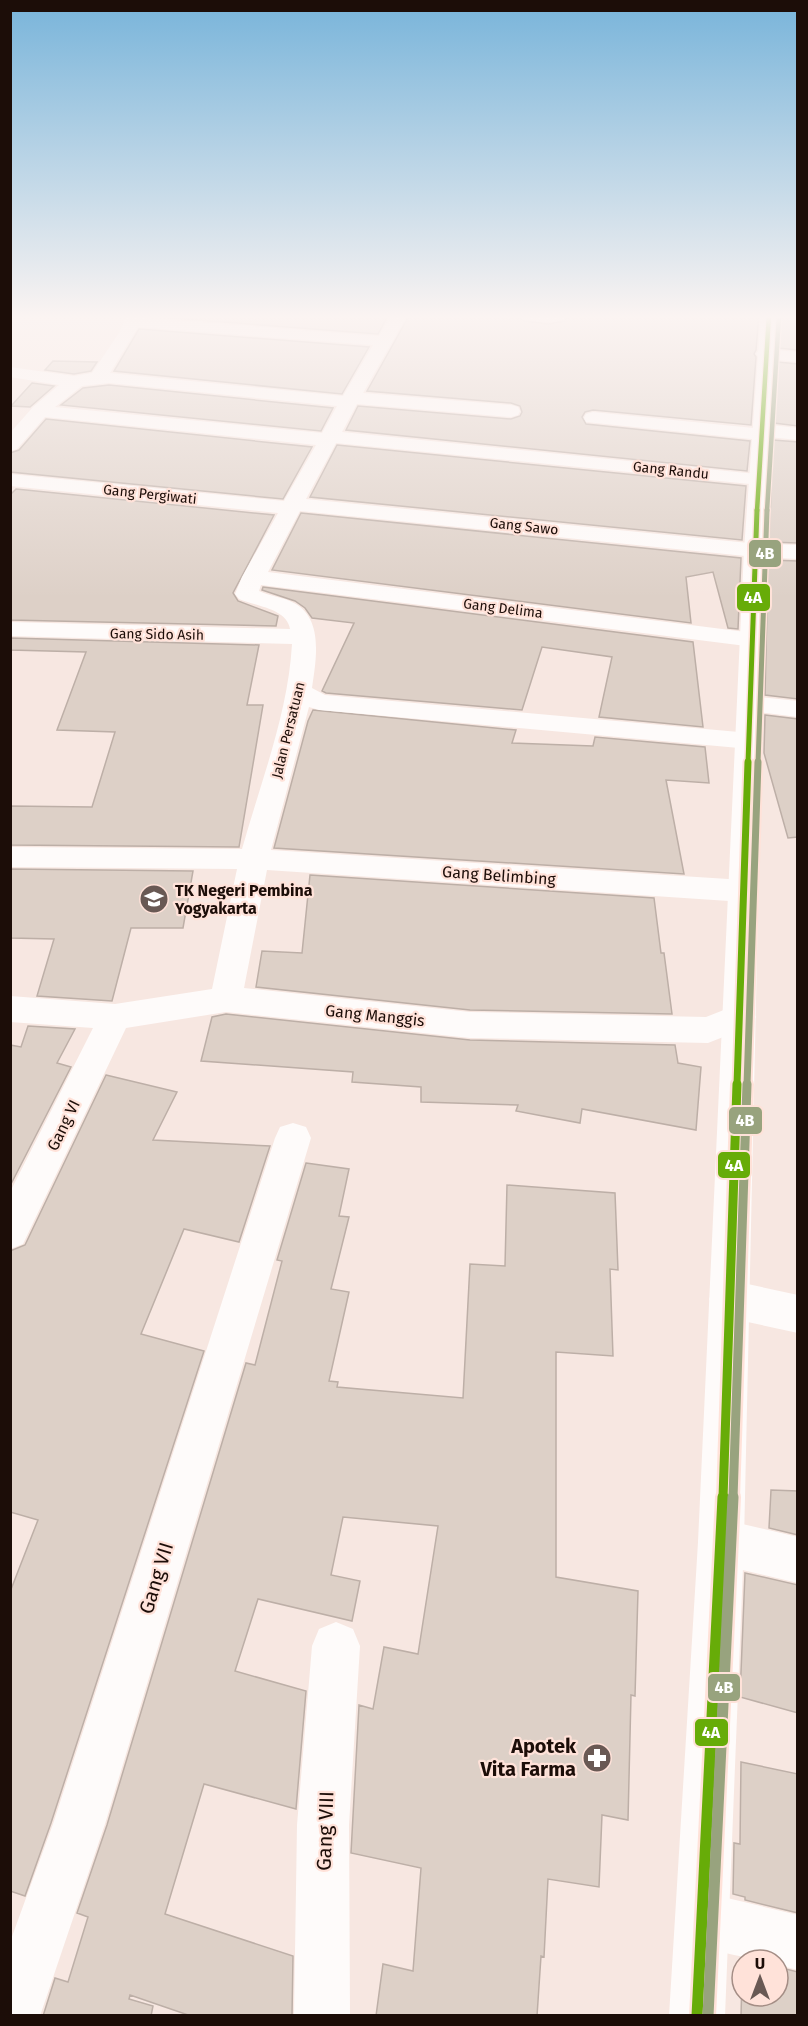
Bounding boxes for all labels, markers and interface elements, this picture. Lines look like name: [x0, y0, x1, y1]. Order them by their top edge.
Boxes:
street label: Gang Randu: [632, 458, 710, 483]
street label: Gang Pergiwati: [102, 481, 198, 508]
street label: Gang Sawo: [489, 514, 559, 539]
line badge: 4B: [748, 539, 782, 568]
text: 4B: [756, 544, 775, 563]
line badge: 4A: [736, 583, 771, 612]
text: 4A: [744, 588, 763, 607]
street label: Gang Delima: [462, 595, 544, 622]
street label: Gang Sido Asih: [110, 625, 204, 644]
street label: Jalan Persatuan: [268, 680, 309, 780]
street label: Gang Belimbing: [442, 862, 557, 889]
place label: TK Negeri Pembina Yogyakarta: [174, 881, 313, 918]
school or university icon: TK Negeri Pembina Yogyakarta: [138, 883, 170, 915]
street label: Gang Manggis: [324, 1001, 426, 1030]
street label: Gang VI: [43, 1097, 84, 1154]
line badge: 4B: [728, 1106, 763, 1135]
text: 4B: [736, 1111, 755, 1130]
line badge: 4A: [717, 1151, 751, 1179]
text: 4A: [725, 1156, 744, 1175]
street label: Gang VII: [134, 1539, 178, 1617]
line badge: 4B: [707, 1673, 741, 1702]
text: 4B: [715, 1678, 734, 1697]
line badge: 4A: [694, 1718, 729, 1747]
text: 4A: [702, 1723, 721, 1742]
place label: Apotek Vita Farma: [479, 1734, 577, 1781]
pharmacy icon: Apotek Vita Farma: [581, 1742, 613, 1774]
street label: Gang VIII: [312, 1791, 338, 1871]
north arrow: [730, 1948, 790, 2008]
text: U: [755, 1954, 765, 1973]

